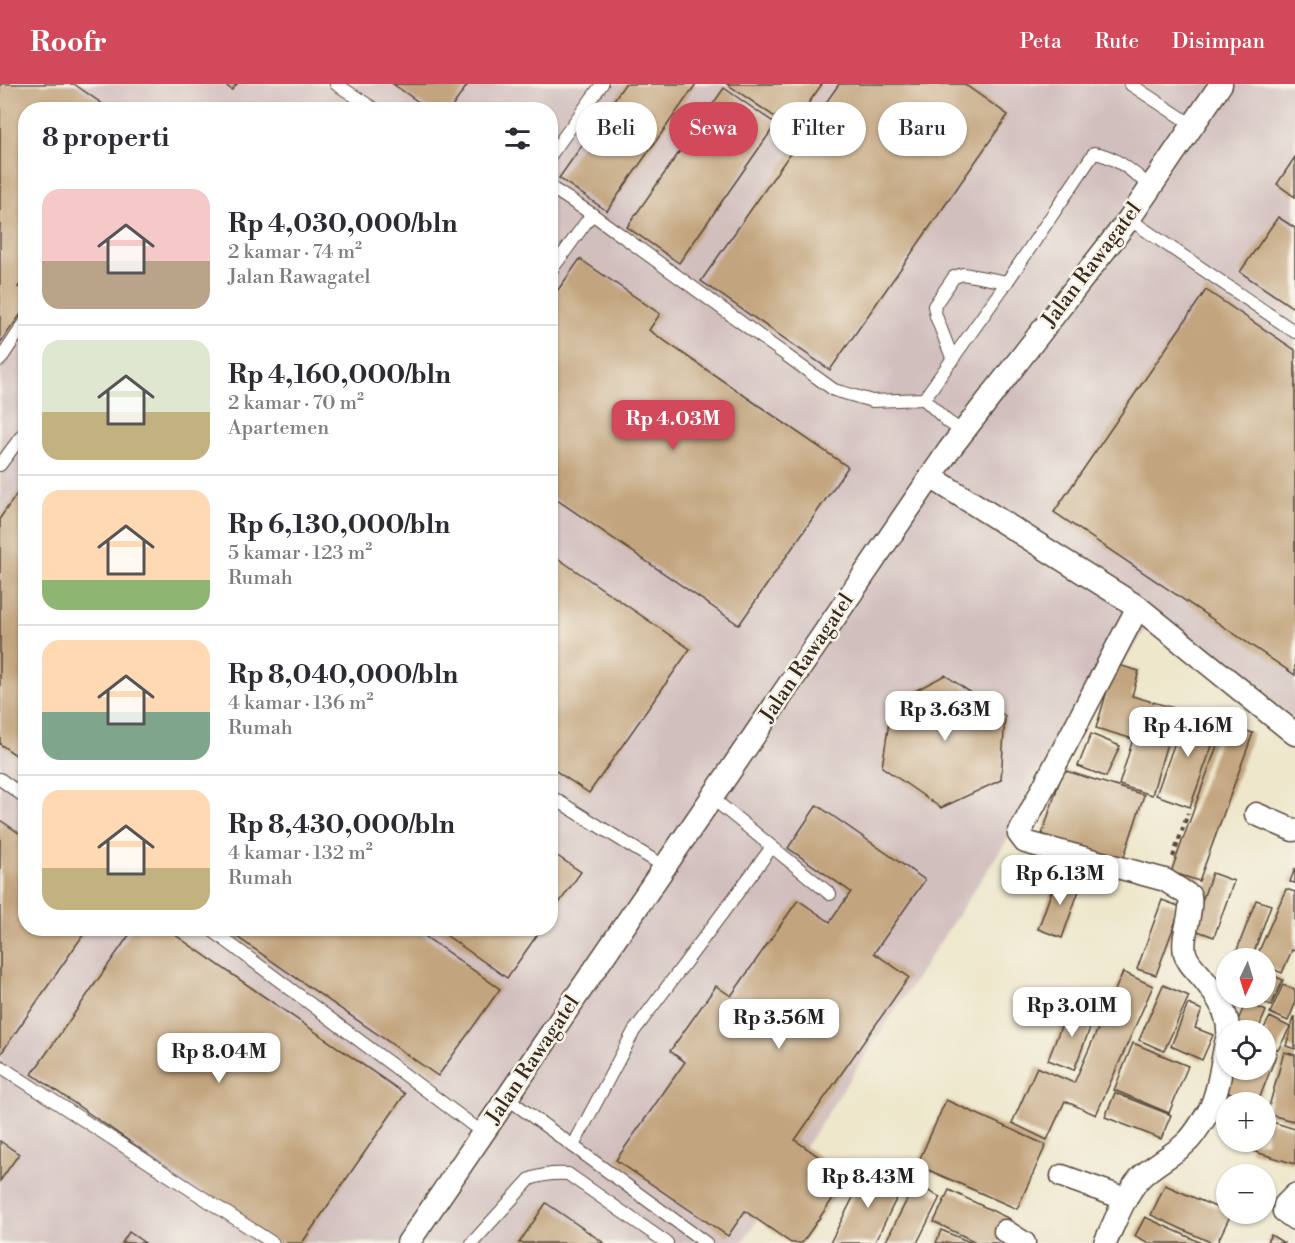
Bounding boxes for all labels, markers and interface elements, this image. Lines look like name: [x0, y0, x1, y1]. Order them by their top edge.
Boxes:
text: Roofr: [30, 25, 107, 60]
text: Peta: [1020, 29, 1062, 55]
text: Rute: [1095, 29, 1139, 55]
text: Disimpan: [1172, 29, 1265, 55]
chip: Beli: [576, 102, 657, 156]
chip: Sewa: [669, 102, 758, 156]
chip: Filter: [770, 102, 866, 156]
chip: Baru: [878, 102, 967, 156]
text: 8 properti: [42, 122, 169, 154]
icon: filters: [501, 122, 534, 155]
street label: Jalan Rawagatel: [1036, 197, 1147, 333]
text: Rp 4,030,000/bln: [228, 208, 457, 240]
icon: home: [90, 213, 162, 285]
text: 2 kamar · 74 m²: [228, 240, 362, 265]
text: Jalan Rawagatel: [228, 265, 370, 290]
text: Rp 4,160,000/bln: [228, 359, 451, 391]
icon: home: [90, 364, 162, 436]
text: 2 kamar · 70 m²: [228, 391, 364, 416]
pin: Rp 4.03M: [611, 400, 735, 451]
text: Rp 4.03M: [626, 407, 720, 432]
text: Apartemen: [228, 416, 329, 441]
text: Rp 6,130,000/bln: [228, 509, 450, 541]
icon: home: [90, 514, 162, 586]
text: 5 kamar · 123 m²: [228, 541, 372, 566]
text: Rumah: [228, 566, 293, 591]
street label: Jalan Rawagatel: [754, 589, 860, 728]
text: Rp 8,040,000/bln: [228, 659, 458, 691]
icon: home: [90, 664, 162, 736]
text: 4 kamar · 136 m²: [228, 691, 373, 716]
pin: Rp 3.63M: [883, 691, 1007, 742]
text: Rp 3.63M: [899, 698, 991, 723]
pin: Rp 4.16M: [1126, 707, 1250, 758]
text: Rp 4.16M: [1143, 714, 1233, 739]
text: Rumah: [228, 716, 293, 741]
text: Rp 8,430,000/bln: [228, 809, 455, 841]
icon: home: [90, 814, 162, 886]
text: 4 kamar · 132 m²: [228, 841, 373, 866]
pin: Rp 6.13M: [998, 855, 1122, 906]
text: Rp 6.13M: [1015, 862, 1105, 887]
text: Rumah: [228, 866, 293, 891]
north arrow: [1216, 948, 1276, 1008]
map controls: [1216, 948, 1276, 1224]
pin: Rp 3.01M: [1010, 987, 1134, 1038]
street label: Jalan Rawagatel: [480, 991, 586, 1130]
text: Rp 3.01M: [1027, 994, 1117, 1019]
pin: Rp 3.56M: [717, 999, 841, 1050]
text: Rp 3.56M: [733, 1006, 825, 1031]
button: locate: [1216, 1020, 1276, 1080]
pin: Rp 8.04M: [157, 1033, 281, 1084]
text: Rp 8.04M: [171, 1040, 267, 1065]
button: +: [1216, 1092, 1276, 1152]
pin: Rp 8.43M: [806, 1158, 930, 1209]
button: −: [1216, 1164, 1276, 1224]
text: Rp 8.43M: [822, 1165, 914, 1190]

